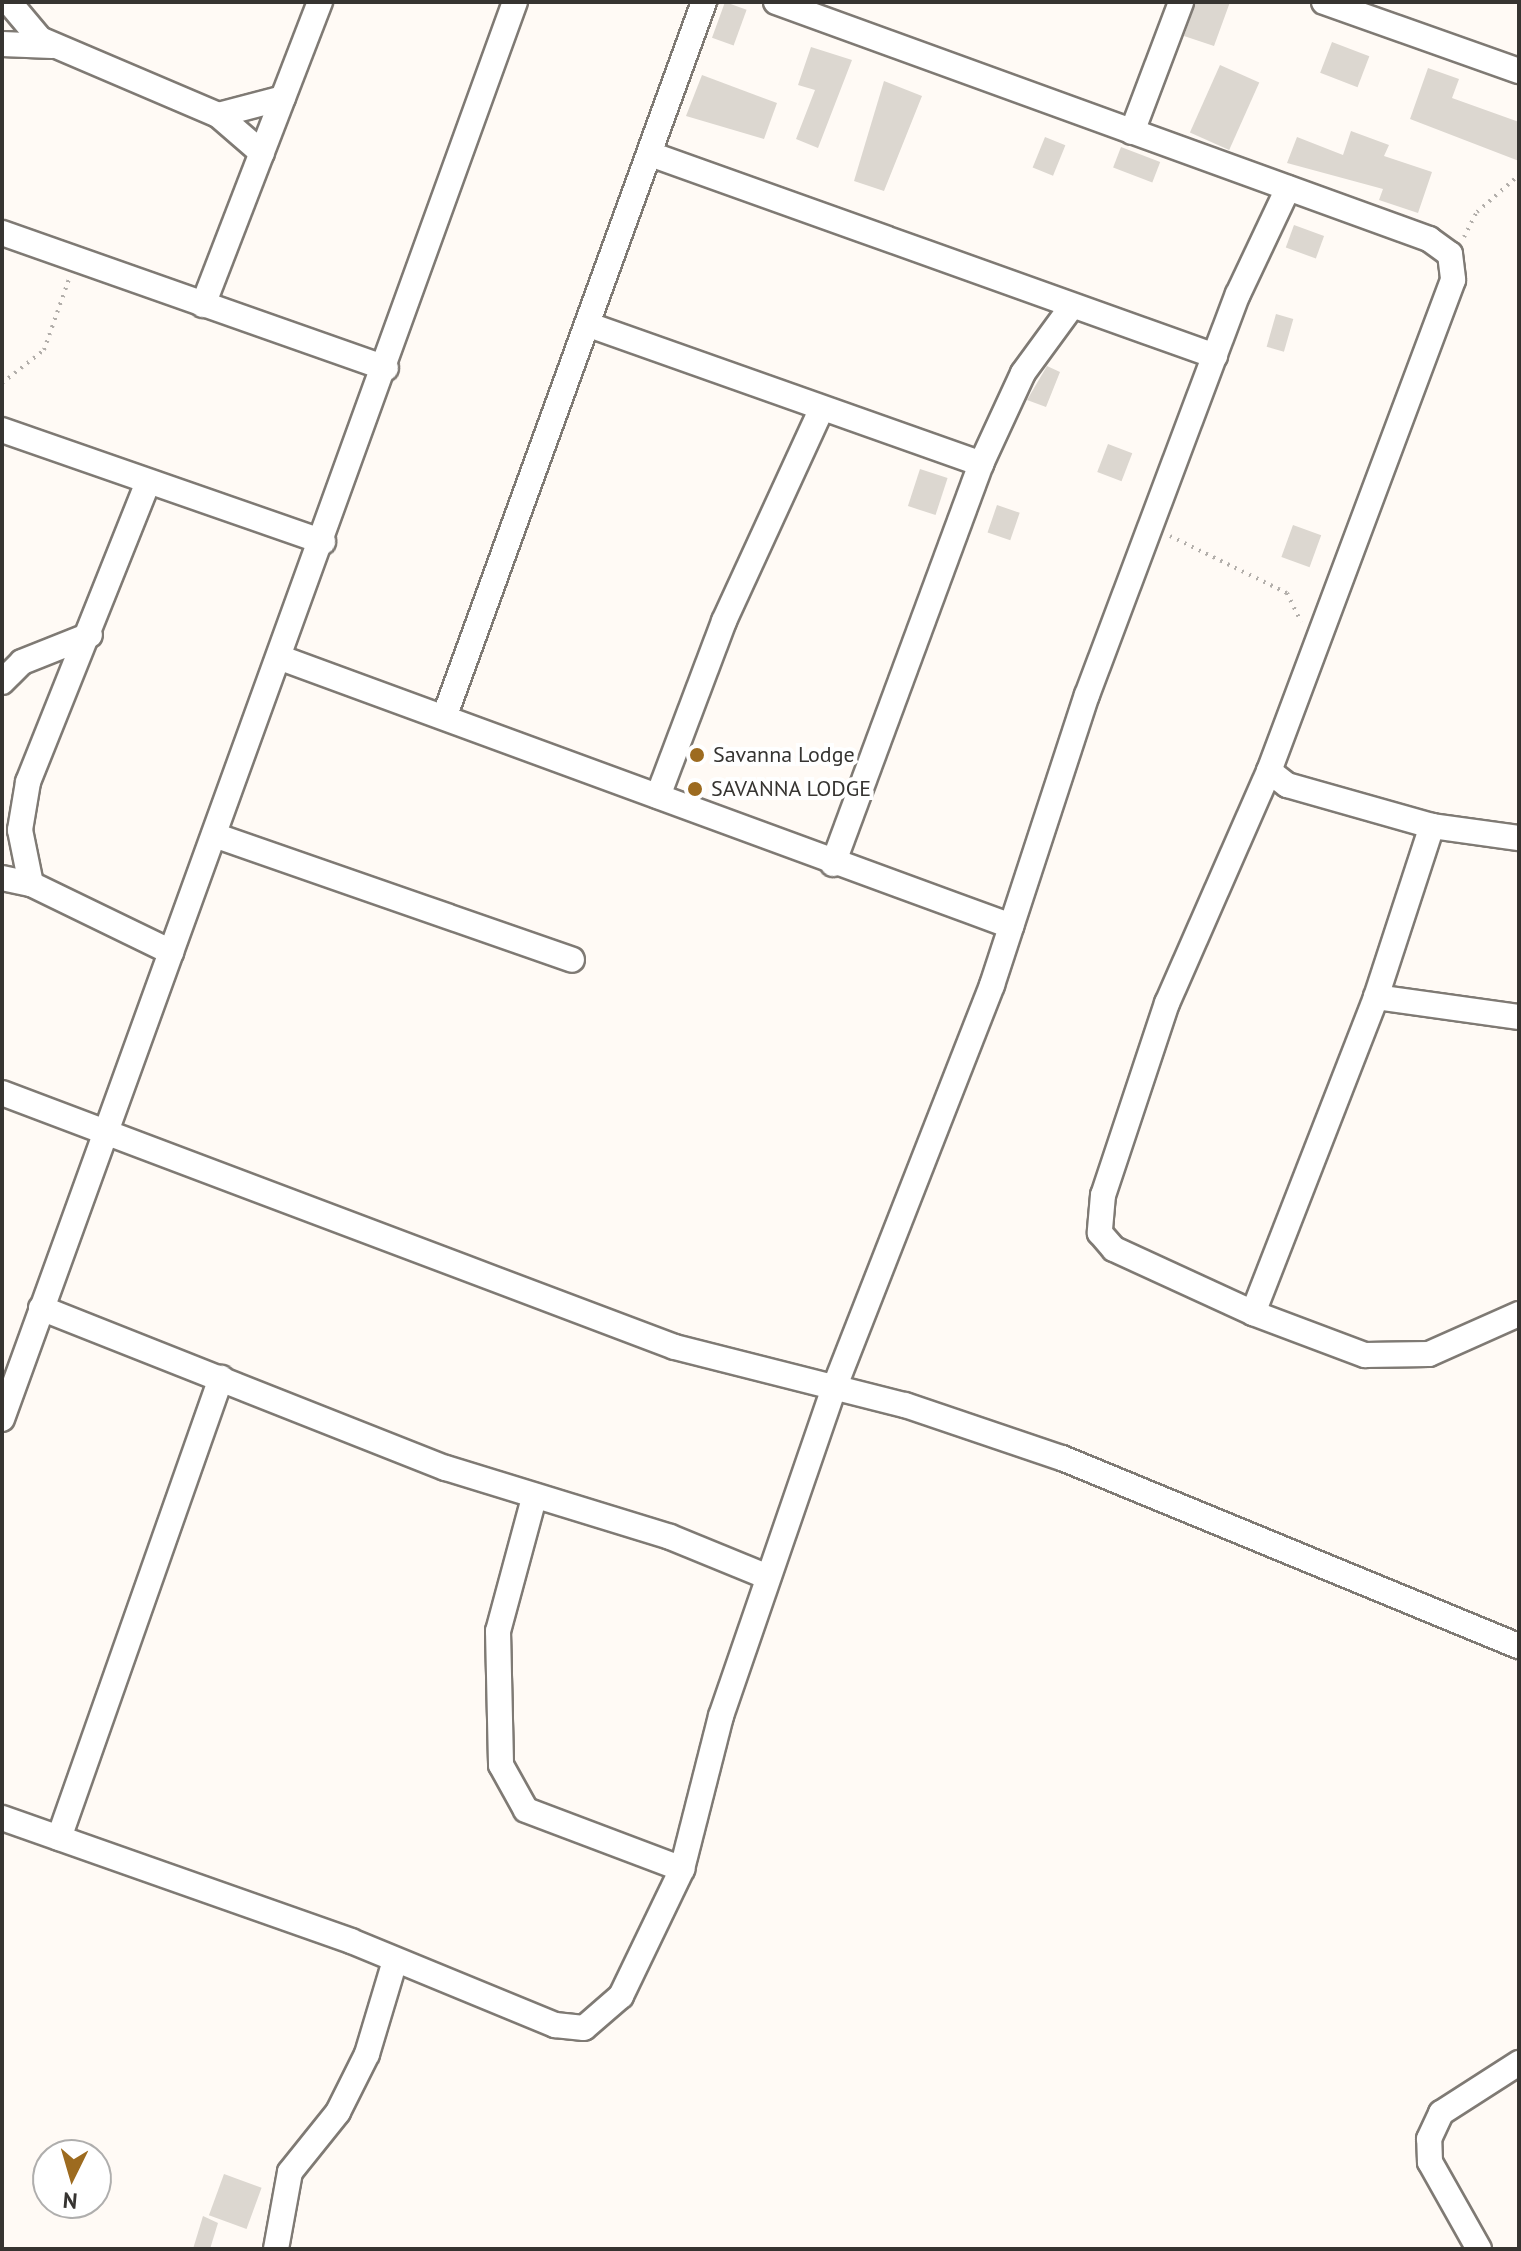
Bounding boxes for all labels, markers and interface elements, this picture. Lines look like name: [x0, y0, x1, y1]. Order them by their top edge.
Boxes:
place label: Savanna Lodge: [713, 742, 855, 768]
marker: Savanna Lodge: [688, 746, 706, 764]
place label: SAVANNA LODGE: [711, 776, 872, 802]
marker: SAVANNA LODGE: [686, 780, 704, 798]
north arrow: [32, 2139, 112, 2219]
text: N: [62, 2186, 79, 2215]

